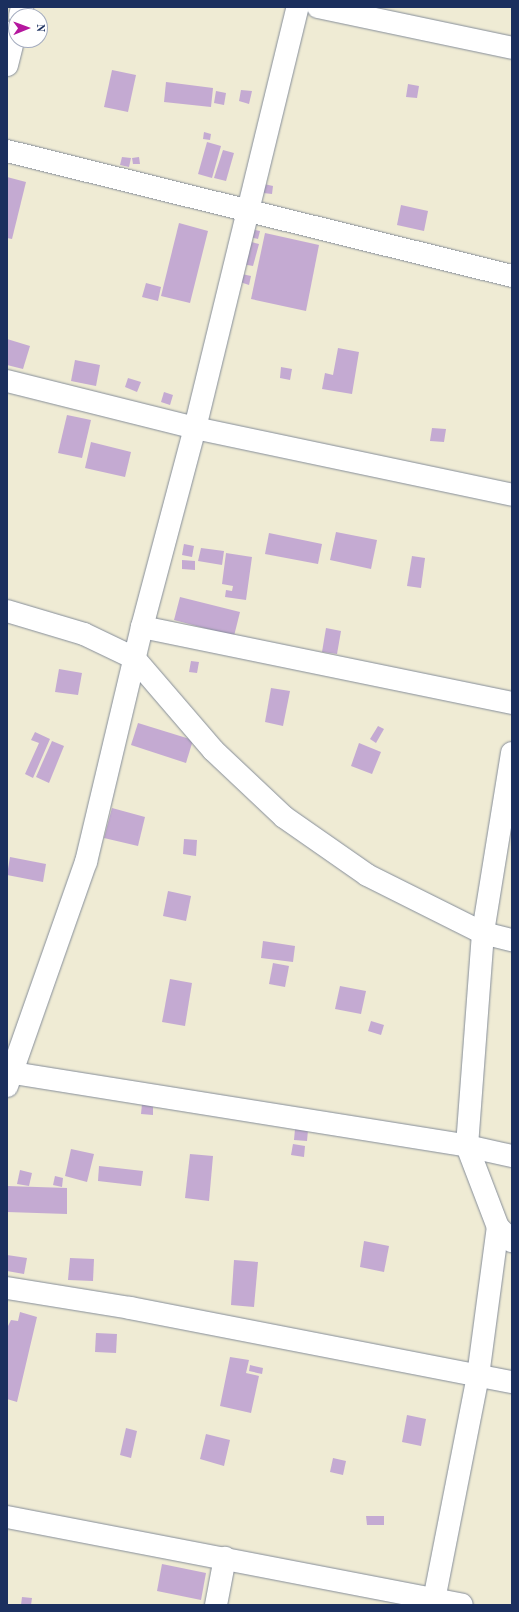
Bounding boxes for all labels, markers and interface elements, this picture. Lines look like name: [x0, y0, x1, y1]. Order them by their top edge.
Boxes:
north arrow: [8, 8, 48, 48]
text: N: [34, 24, 45, 32]

